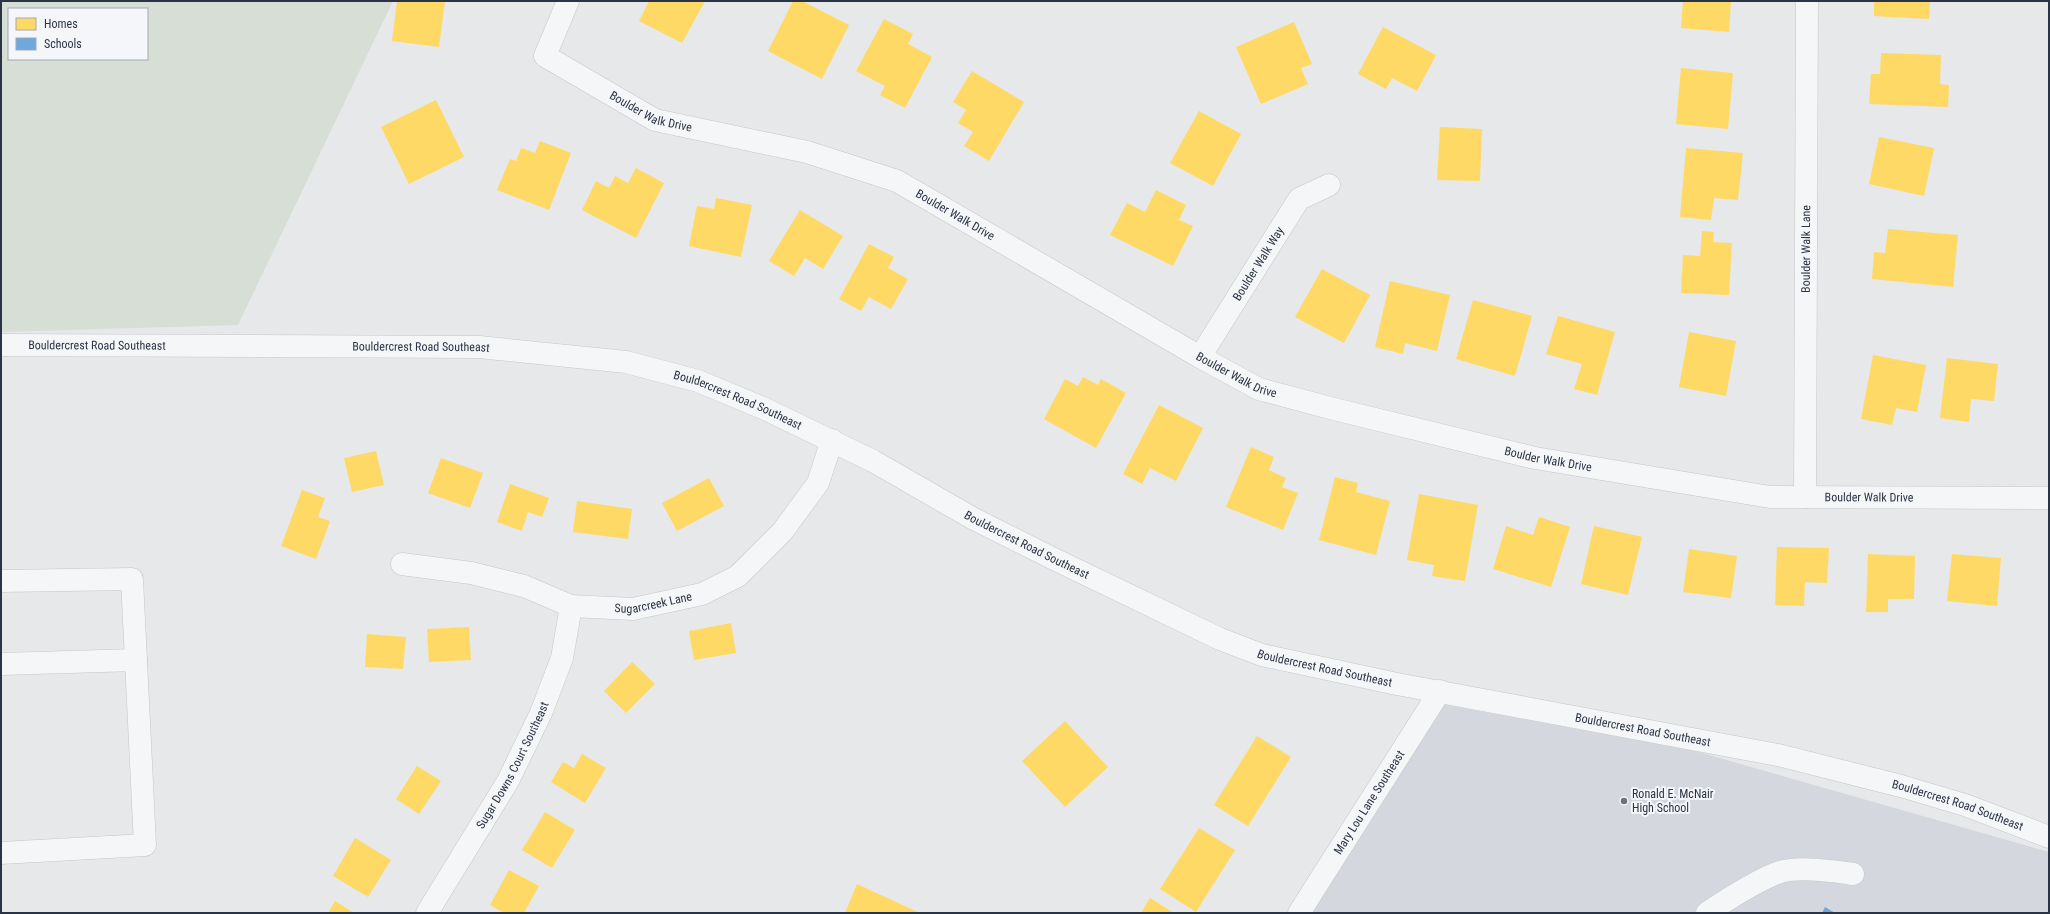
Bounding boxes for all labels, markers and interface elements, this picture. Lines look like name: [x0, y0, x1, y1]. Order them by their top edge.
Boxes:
legend: [8, 8, 148, 60]
text: Homes: [44, 17, 78, 31]
text: Schools: [44, 37, 82, 51]
street label: Boulder Walk Drive: [607, 88, 694, 135]
street label: Boulder Walk Drive: [913, 186, 997, 243]
street label: Boulder Walk Lane: [1799, 205, 1813, 293]
street label: Boulder Walk Way: [1230, 224, 1287, 303]
street label: Bouldercrest Road Southeast: [28, 338, 166, 353]
street label: Bouldercrest Road Southeast: [352, 339, 491, 355]
street label: Boulder Walk Drive: [1193, 349, 1279, 401]
street label: Bouldercrest Road Southeast: [672, 368, 804, 433]
street label: Boulder Walk Drive: [1503, 444, 1593, 474]
street label: Boulder Walk Drive: [1825, 490, 1914, 505]
street label: Bouldercrest Road Southeast: [962, 508, 1092, 582]
street label: Sugarcreek Lane: [614, 589, 694, 616]
street label: Bouldercrest Road Southeast: [1255, 647, 1394, 690]
street label: Sugar Downs Court Southeast: [473, 699, 552, 831]
street label: Bouldercrest Road Southeast: [1574, 710, 1712, 749]
street label: Mary Lou Lane Southeast: [1331, 748, 1408, 857]
street label: Bouldercrest Road Southeast: [1890, 777, 2026, 834]
place label: Ronald E. McNair High School: [1632, 787, 1714, 815]
marker: Ronald E. McNair High School: [1619, 796, 1629, 806]

